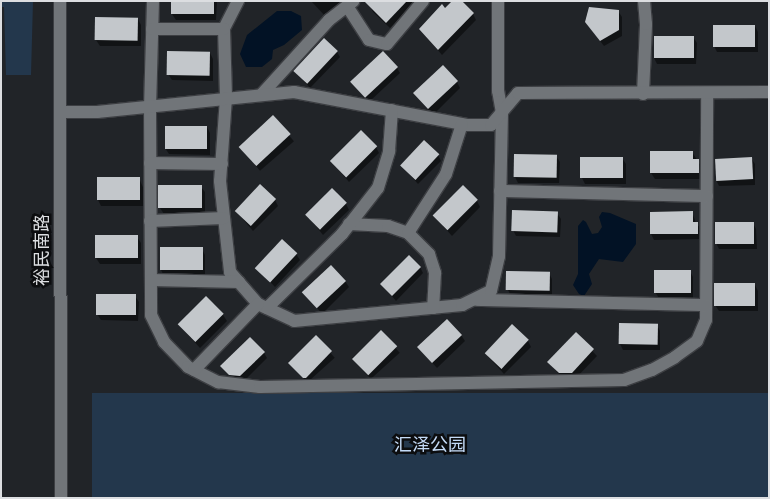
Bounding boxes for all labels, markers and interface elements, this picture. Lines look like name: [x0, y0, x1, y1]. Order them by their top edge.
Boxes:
street label: 裕民南路: [32, 214, 54, 286]
park label: 汇泽公园: [394, 435, 466, 457]

